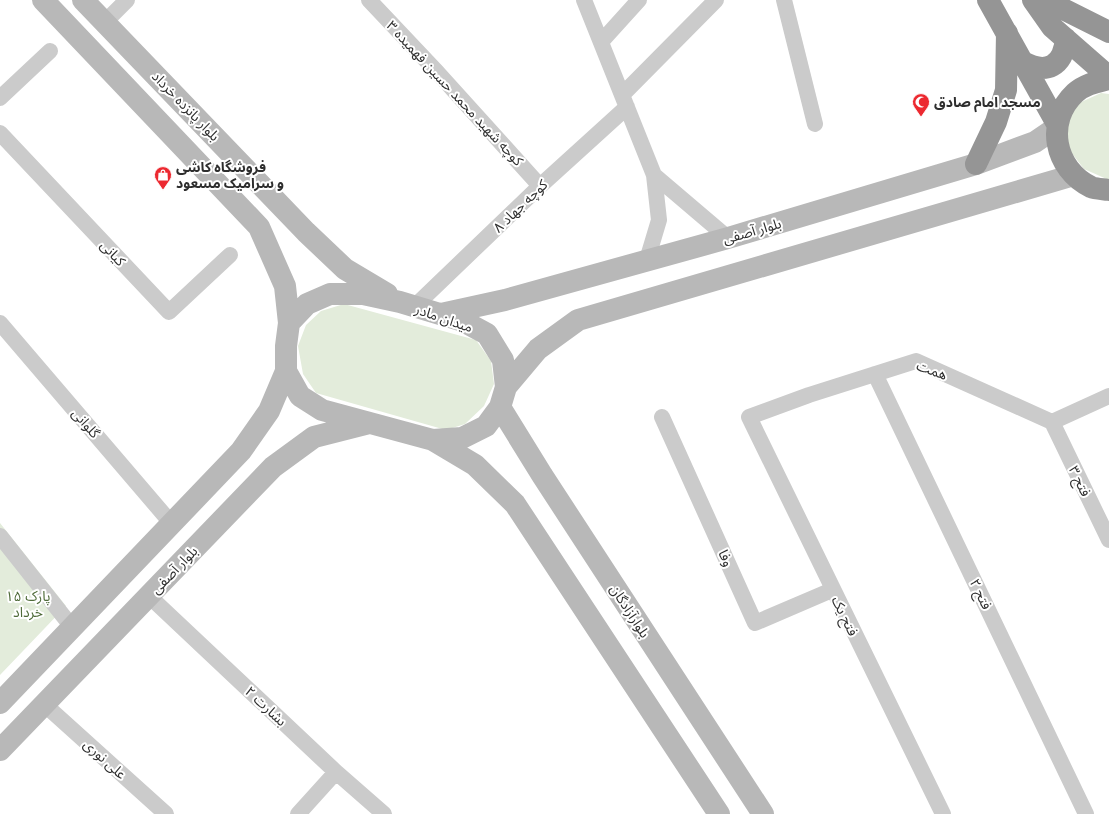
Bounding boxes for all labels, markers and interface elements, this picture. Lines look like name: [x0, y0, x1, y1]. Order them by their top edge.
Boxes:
street label: کوچه شهید محمد حسین فهمیده ۳: [382, 16, 528, 170]
street label: بلوار پانزده خرداد: [147, 67, 225, 146]
mosque icon: مسجد امام صادق: [911, 92, 931, 117]
place label: مسجد امام صادق: [934, 92, 1041, 113]
place label: فروشگاه کاشی و سرامیک مسعود: [176, 157, 284, 193]
shop icon: فروشگاه کاشی و سرامیک مسعود: [153, 165, 173, 190]
street label: کوچه جهاد ۸: [488, 175, 552, 237]
street label: بلوار آصفی: [720, 213, 784, 249]
street label: کیانی: [96, 236, 130, 271]
street label: میدان مادر: [411, 298, 476, 337]
street label: همت: [914, 355, 950, 385]
street label: گلوانی: [67, 404, 105, 443]
street label: فتح ۳: [1063, 462, 1096, 500]
street label: بلوار آصفی: [146, 541, 202, 599]
street label: وفا: [713, 546, 739, 570]
street label: فتح ۲: [964, 575, 997, 613]
street label: بلوارآزادگان: [605, 580, 655, 642]
park label: پارک ۱۵ خرداد: [6, 586, 50, 622]
street label: فتح یک: [826, 593, 863, 640]
street label: بشارت ۲: [241, 681, 291, 731]
street label: علی نوری: [79, 734, 131, 784]

